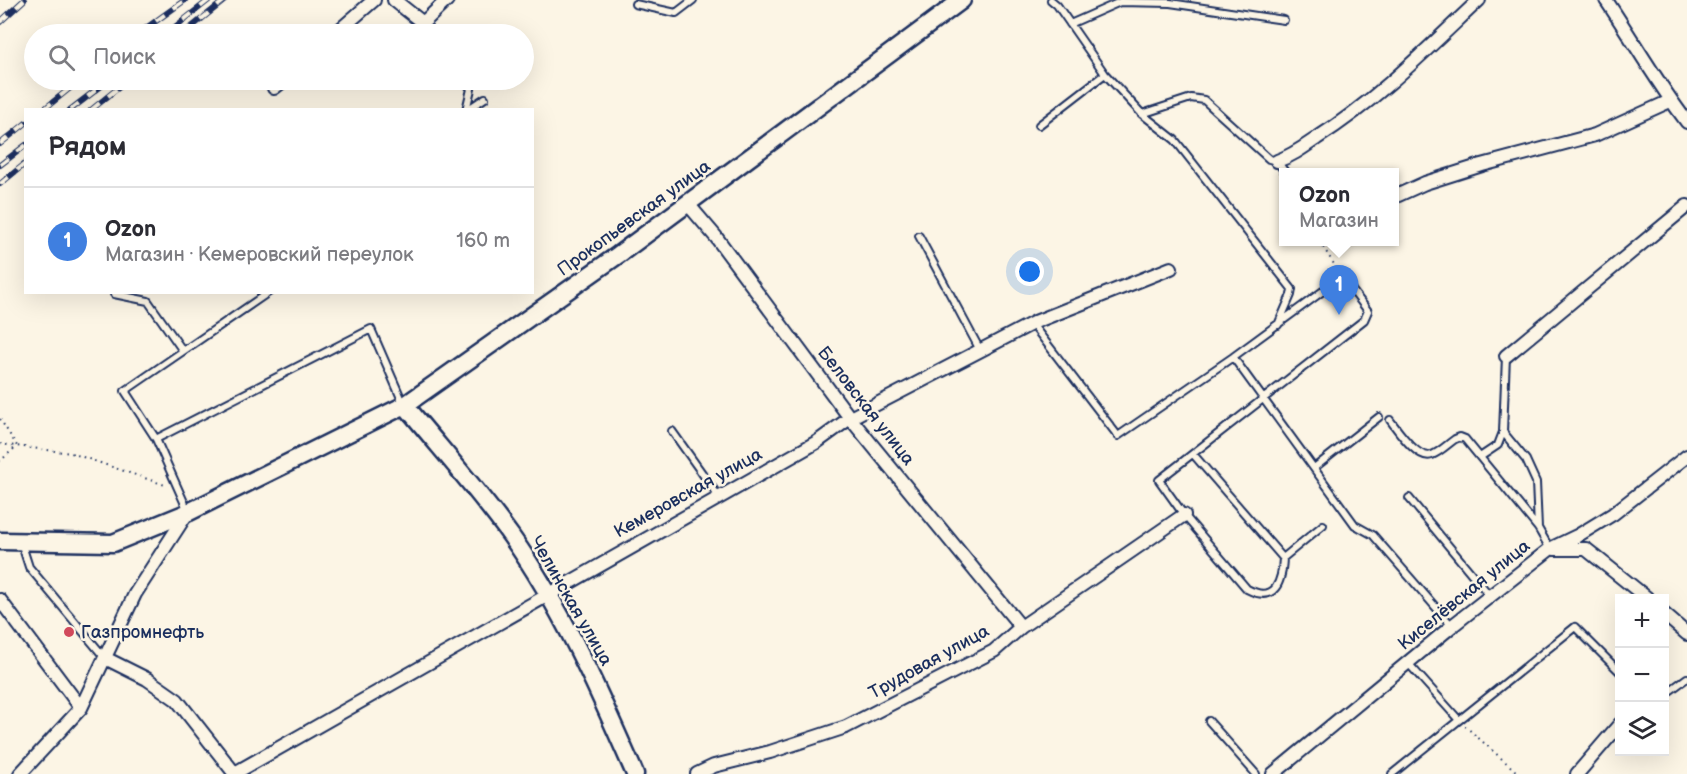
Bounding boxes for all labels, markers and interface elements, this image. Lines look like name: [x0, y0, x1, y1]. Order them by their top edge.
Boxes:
search box: [24, 24, 534, 90]
icon: search: [45, 41, 78, 74]
text: Поиск: [93, 44, 156, 71]
text: Рядом: [48, 132, 126, 163]
street label: Прокопьевская улица: [553, 155, 715, 281]
popup: [1279, 168, 1399, 246]
text: Ozon: [1299, 182, 1350, 209]
text: Магазин: [1299, 209, 1379, 233]
text: Ozon: [105, 216, 156, 243]
text: 1: [63, 229, 72, 253]
text: 160 m: [456, 229, 510, 253]
text: Магазин · Кемеровский переулок: [105, 243, 414, 267]
your location: [1015, 257, 1044, 286]
pin: 1: [1320, 266, 1358, 315]
street label: Беловская улица: [813, 342, 919, 470]
street label: Кемеровская улица: [610, 443, 766, 542]
street label: Челинская улица: [525, 533, 617, 670]
street label: Киселёвская улица: [1394, 535, 1534, 655]
map controls: [1615, 594, 1669, 756]
button: +: [1615, 594, 1669, 648]
street label: Трудовая улица: [865, 620, 993, 704]
place label: Газпромнефть: [81, 622, 204, 643]
marker: Газпромнефть: [62, 625, 76, 639]
button: −: [1615, 648, 1669, 702]
button: layers: [1615, 702, 1669, 756]

